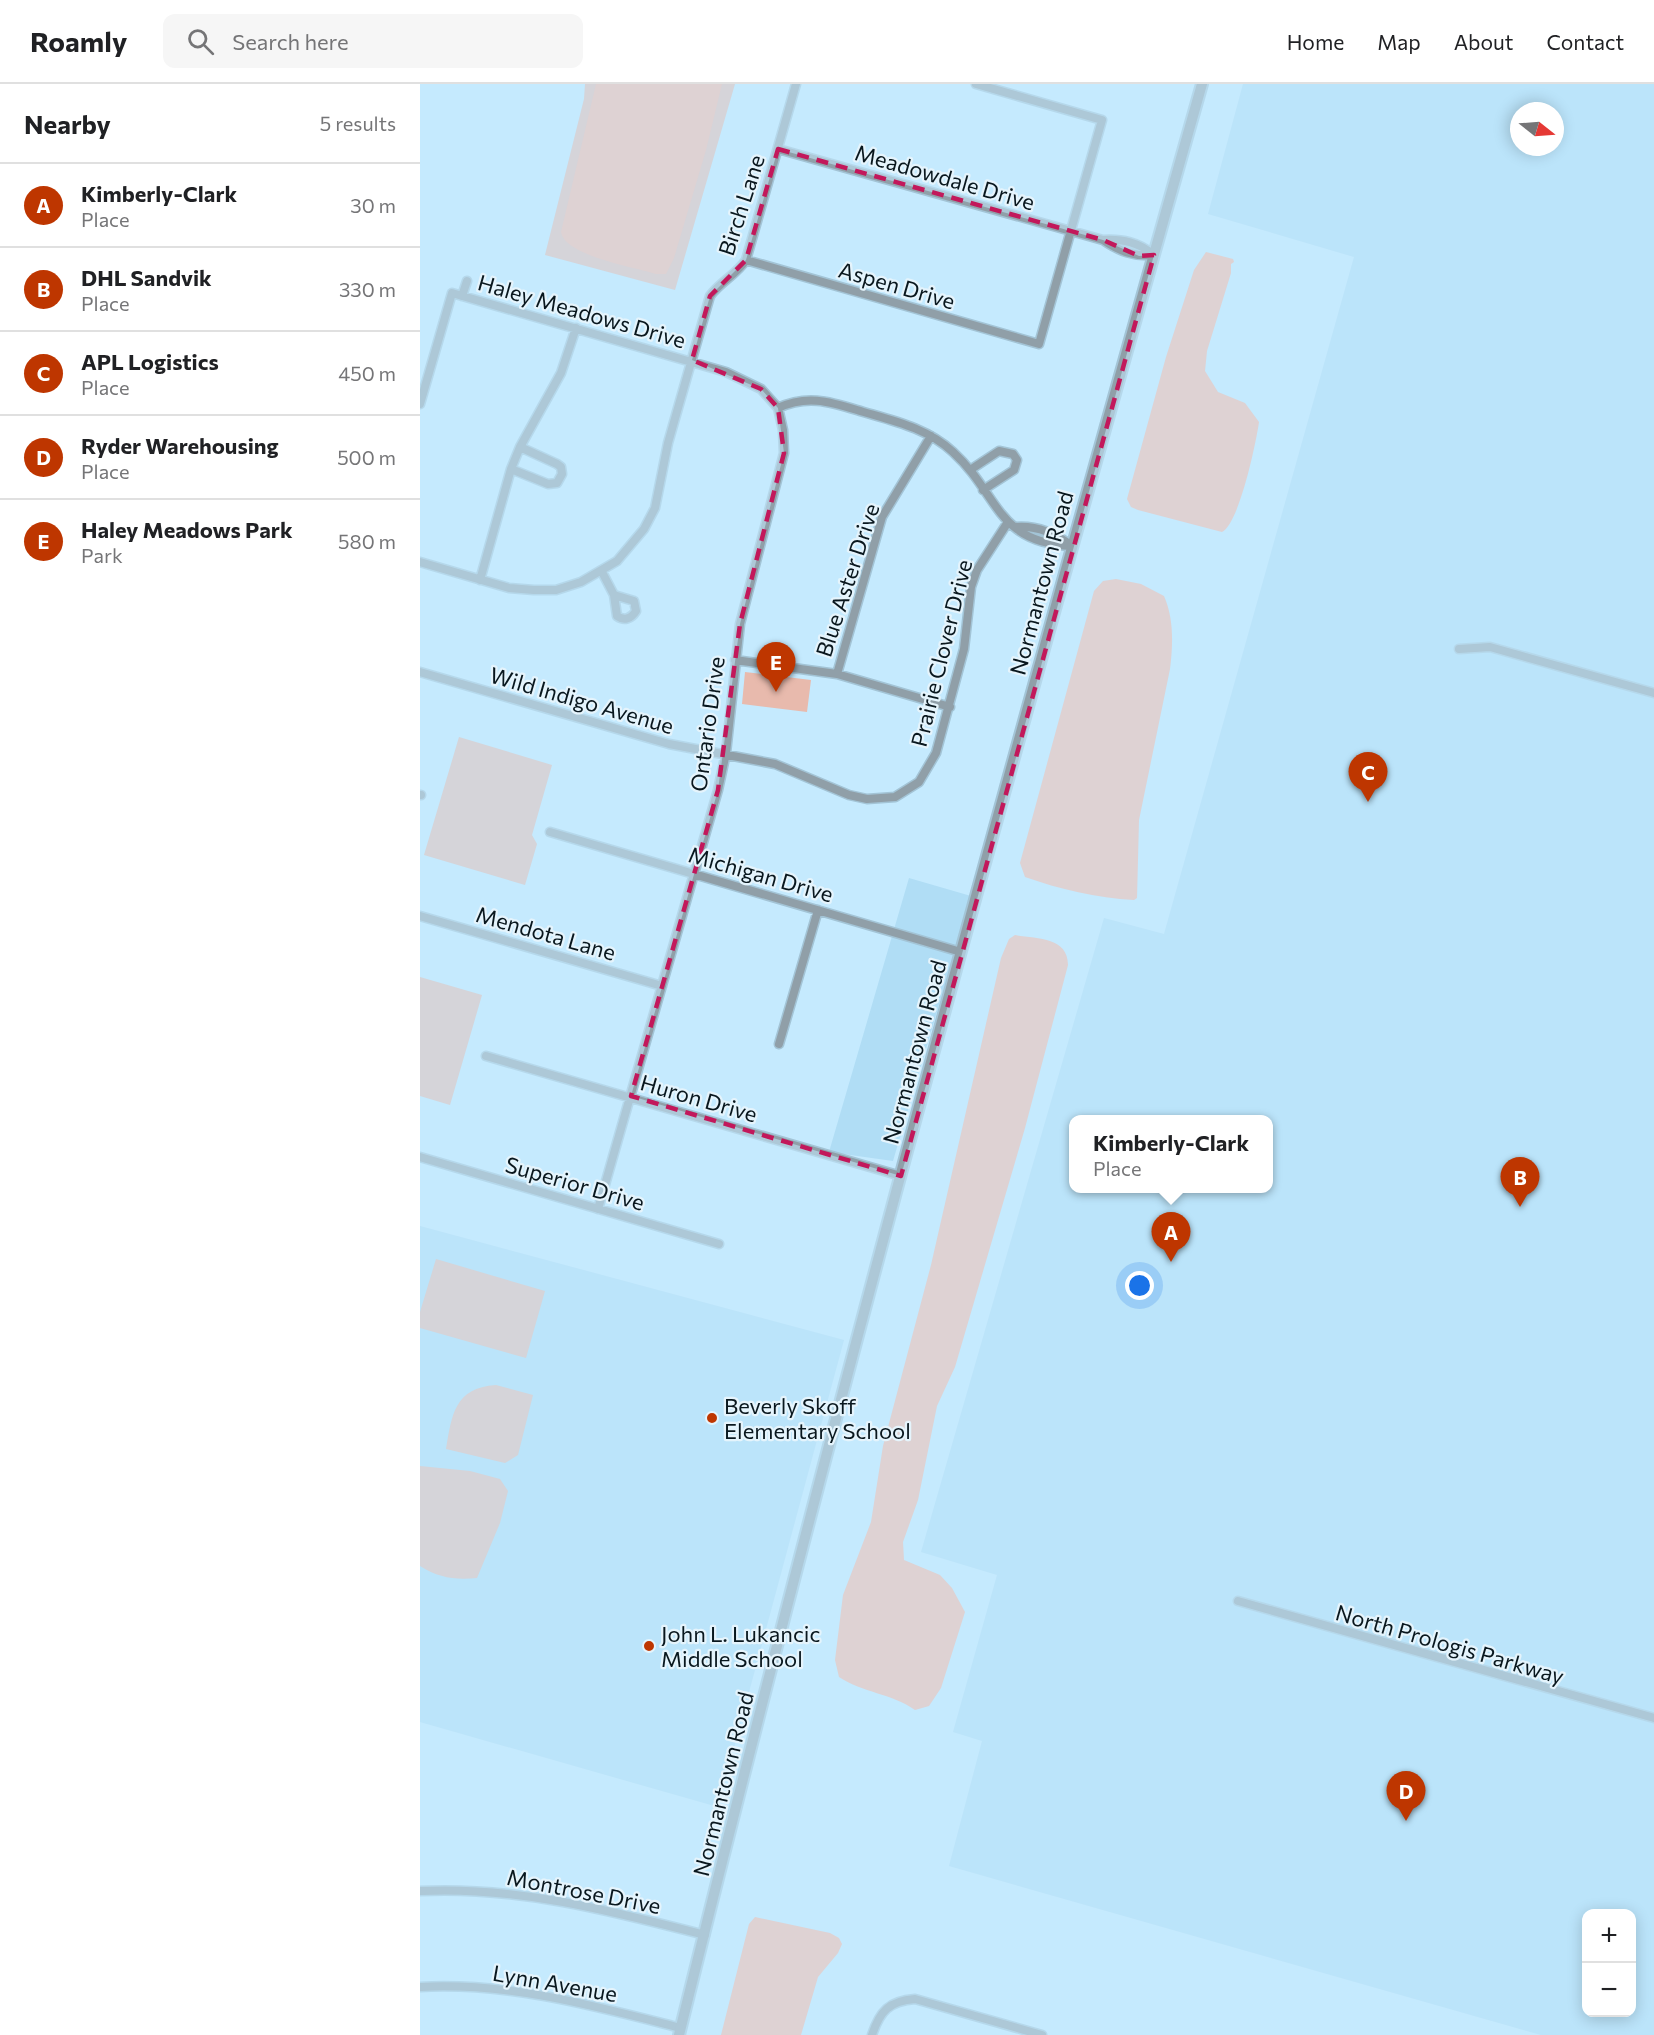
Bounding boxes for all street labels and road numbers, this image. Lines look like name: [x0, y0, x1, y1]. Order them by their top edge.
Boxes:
street label: Meadowdale Drive: [852, 138, 1038, 216]
street label: Birch Lane: [712, 151, 770, 259]
street label: Aspen Drive: [836, 256, 958, 314]
street label: Haley Meadows Drive: [475, 268, 689, 354]
street label: Normantown Road: [1003, 488, 1079, 678]
street label: Blue Aster Drive: [809, 500, 885, 660]
street label: Prairie Clover Drive: [905, 557, 977, 749]
street label: Ontario Drive: [684, 655, 730, 793]
street label: Wild Indigo Avenue: [487, 661, 677, 739]
street label: Michigan Drive: [686, 840, 836, 908]
street label: Mendota Lane: [473, 900, 619, 966]
street label: Normantown Road: [876, 957, 952, 1147]
street label: Huron Drive: [637, 1068, 761, 1128]
street label: Superior Drive: [502, 1150, 648, 1216]
street label: North Prologis Parkway: [1333, 1598, 1567, 1690]
street label: Normantown Road: [687, 1689, 759, 1879]
street label: Montrose Drive: [505, 1863, 663, 1919]
street label: Lynn Avenue: [491, 1959, 619, 2007]

